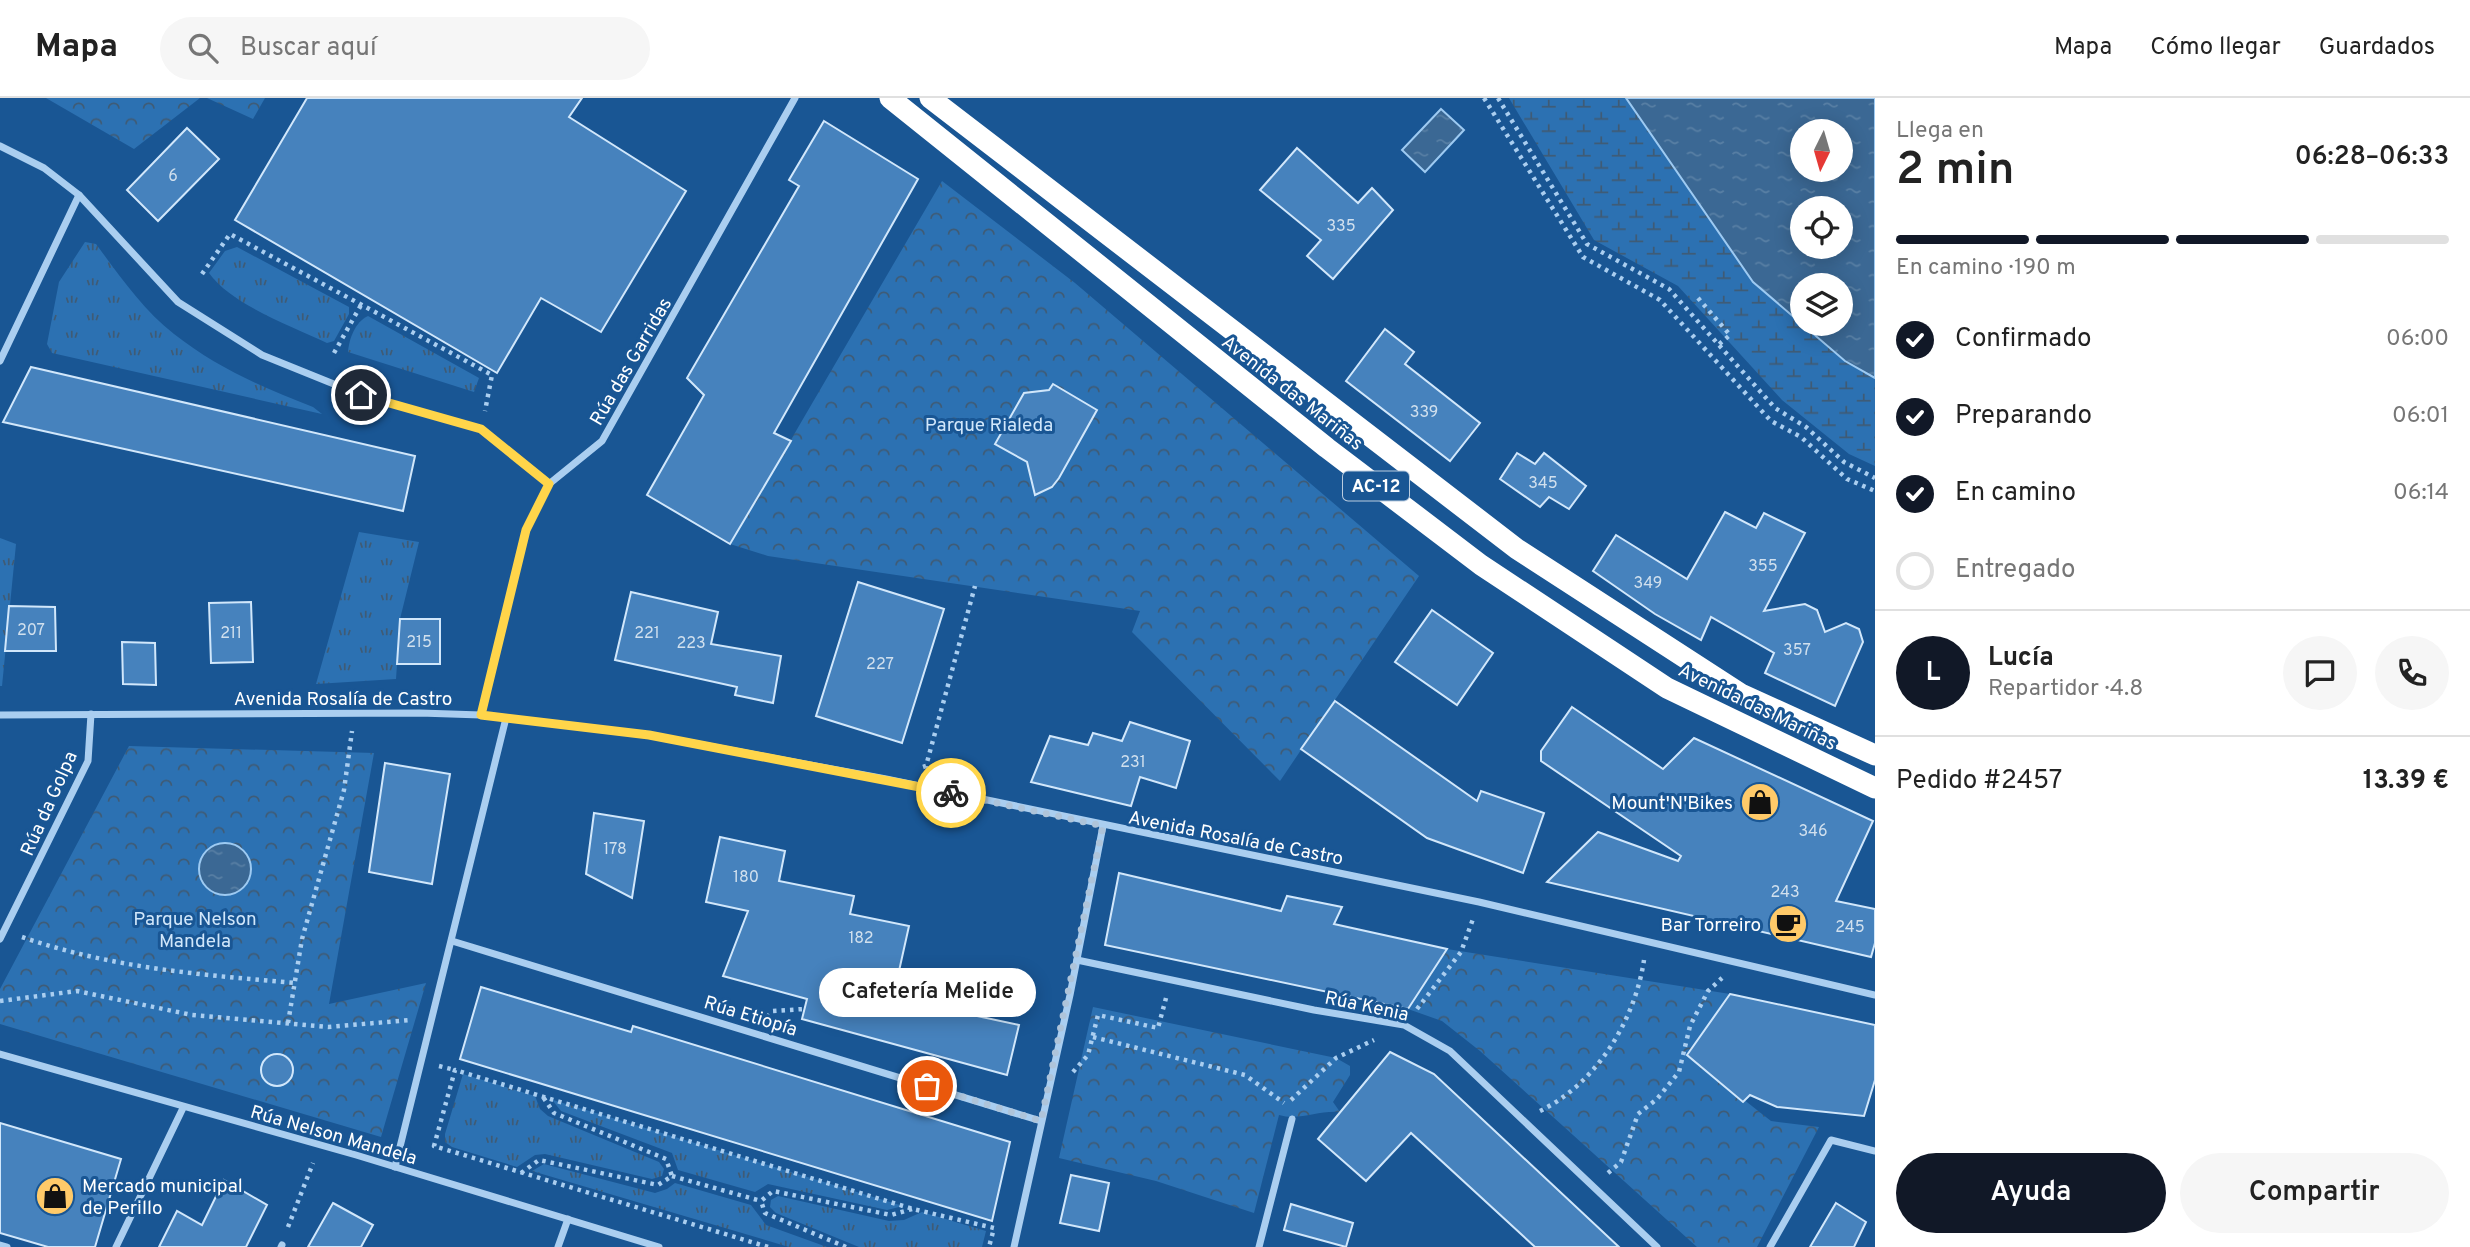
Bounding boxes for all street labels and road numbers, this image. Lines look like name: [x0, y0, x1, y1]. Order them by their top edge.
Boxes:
street label: Rúa das Garridas: [585, 294, 678, 430]
street label: Avenida das Mariñas: [1216, 331, 1367, 456]
road number: AC-12: [1343, 472, 1409, 500]
street label: Avenida das Mariñas: [1674, 659, 1840, 757]
street label: Avenida Rosalía de Castro: [234, 688, 452, 712]
street label: Rúa da Golpa: [16, 748, 84, 860]
street label: Avenida Rosalía de Castro: [1126, 806, 1345, 872]
street label: Rúa Kenia: [1322, 986, 1411, 1028]
street label: Rúa Etiopía: [701, 991, 800, 1042]
street label: Rúa Nelson Mandela: [247, 1101, 420, 1171]

